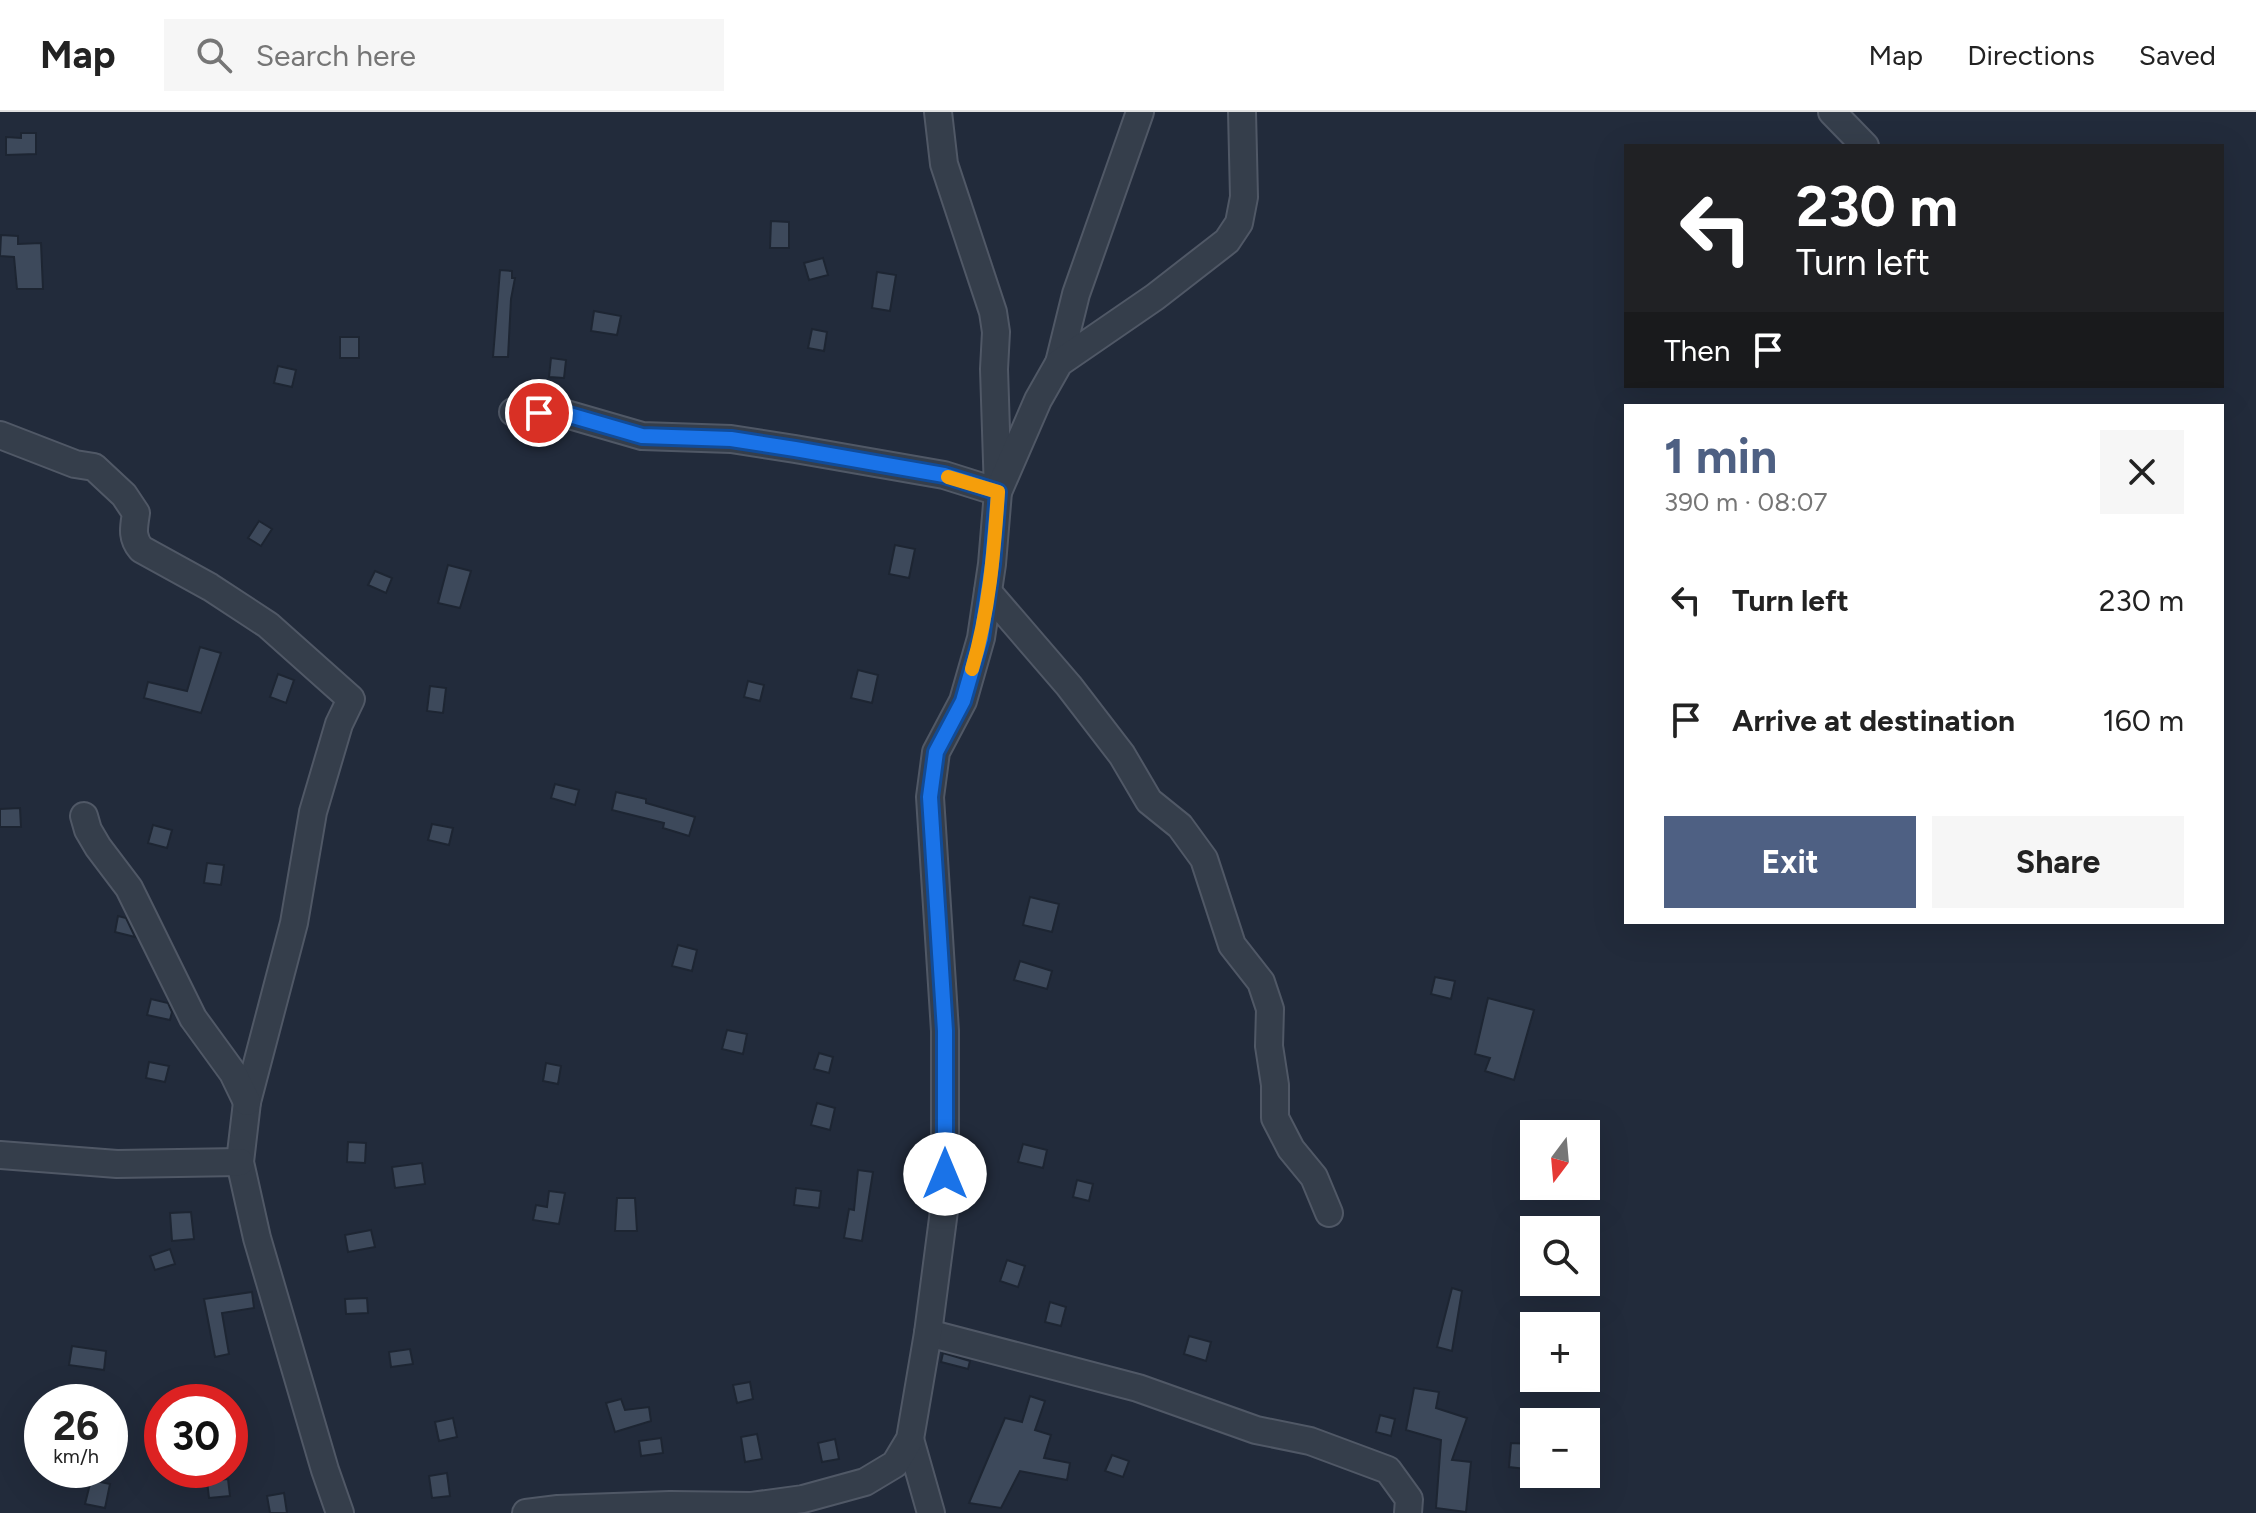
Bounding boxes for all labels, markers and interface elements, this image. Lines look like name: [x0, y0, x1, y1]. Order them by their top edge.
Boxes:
search box: [164, 19, 724, 91]
text: Map: [40, 32, 116, 78]
icon: search: [192, 33, 236, 77]
text: Search here: [256, 37, 416, 74]
text: Map: [1869, 38, 1923, 72]
text: Directions: [1967, 38, 2095, 72]
text: Saved: [2139, 38, 2216, 72]
text: 230 m: [1796, 173, 1958, 240]
icon: left: [1664, 176, 1768, 280]
text: Turn left: [1796, 241, 1930, 284]
icon: arrive: [1746, 328, 1790, 372]
text: Then: [1664, 332, 1730, 369]
pin: [505, 379, 573, 447]
icon: arrive: [517, 391, 561, 435]
text: 1 min: [1664, 427, 1777, 485]
button: close: [2100, 430, 2184, 514]
text: 390 m · 08:07: [1664, 486, 1827, 518]
icon: left: [1664, 578, 1708, 622]
text: Turn left: [1732, 582, 1849, 619]
text: 230 m: [2099, 582, 2184, 619]
icon: arrive: [1664, 698, 1708, 742]
text: Arrive at destination: [1732, 702, 2015, 739]
text: 160 m: [2102, 702, 2184, 739]
button: Exit: [1664, 816, 1916, 908]
button: Share: [1932, 816, 2184, 908]
north arrow: [1520, 1120, 1600, 1200]
map controls: [1520, 1120, 1600, 1488]
position arrow: [903, 1132, 987, 1216]
button: search: [1520, 1216, 1600, 1296]
button: +: [1520, 1312, 1600, 1392]
speed limit sign: 30: [144, 1384, 248, 1488]
text: 26: [53, 1402, 99, 1450]
button: −: [1520, 1408, 1600, 1488]
text: km/h: [53, 1444, 99, 1468]

